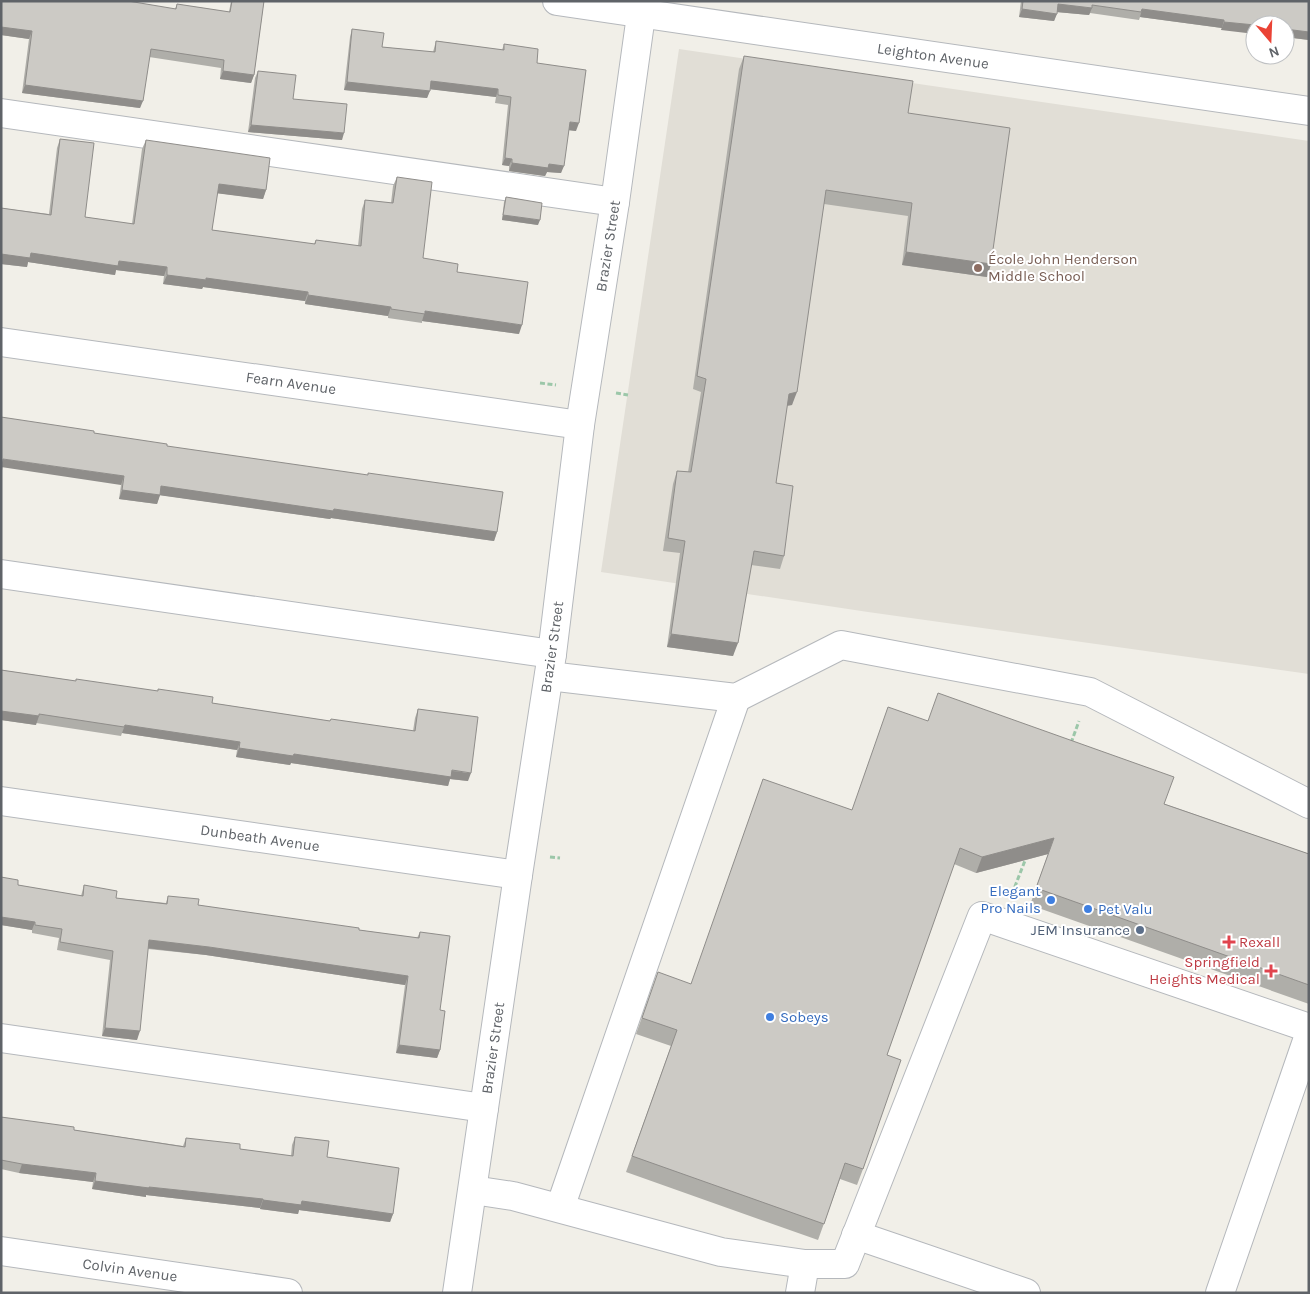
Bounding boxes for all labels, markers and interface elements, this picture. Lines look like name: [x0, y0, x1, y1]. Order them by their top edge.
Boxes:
north arrow: [1245, 15, 1295, 65]
street label: Leighton Avenue: [876, 39, 990, 73]
text: N: [1267, 42, 1282, 61]
street label: Brazier Street: [592, 199, 624, 293]
place label: École John Henderson Middle School: [988, 250, 1138, 285]
marker: École John Henderson Middle School: [972, 262, 984, 274]
street label: Fearn Avenue: [245, 368, 337, 398]
street label: Brazier Street: [537, 600, 567, 694]
street label: Dunbeath Avenue: [199, 821, 321, 855]
place label: Elegant Pro Nails: [980, 882, 1041, 917]
marker: Elegant Pro Nails: [1045, 894, 1057, 906]
place label: Pet Valu: [1098, 900, 1153, 918]
marker: Pet Valu: [1082, 903, 1094, 915]
place label: JEM Insurance: [1031, 921, 1130, 939]
marker: JEM Insurance: [1134, 924, 1146, 936]
place label: Rexall: [1239, 933, 1280, 951]
marker: Rexall: [1223, 936, 1235, 948]
place label: Springfield Heights Medical: [1149, 953, 1260, 988]
marker: Springfield Heights Medical: [1264, 964, 1278, 978]
street label: Brazier Street: [478, 1001, 508, 1095]
place label: Sobeys: [780, 1008, 829, 1026]
marker: Sobeys: [764, 1011, 776, 1023]
street label: Colvin Avenue: [81, 1254, 179, 1286]

